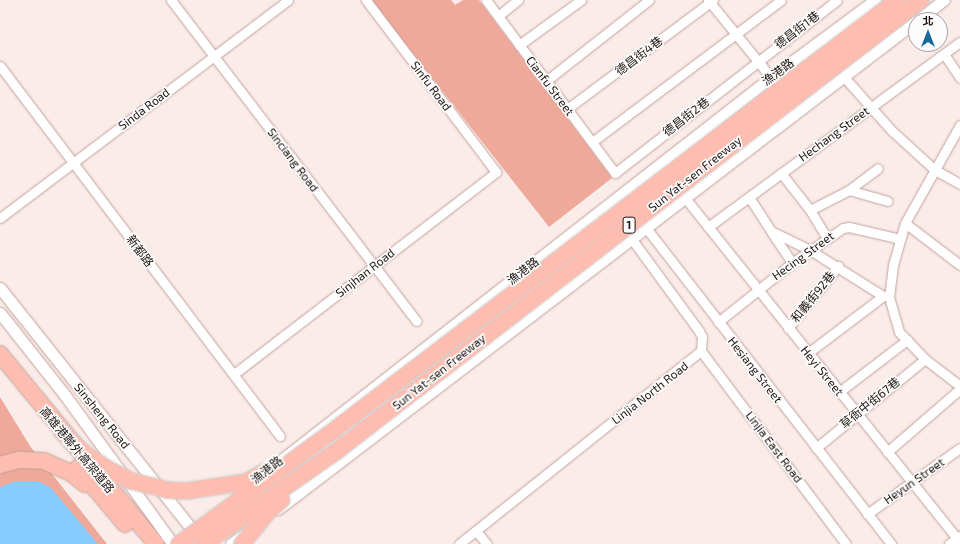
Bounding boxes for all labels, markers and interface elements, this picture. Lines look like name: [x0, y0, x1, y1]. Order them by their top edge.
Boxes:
street label: 德昌街1巷: [772, 8, 822, 52]
north arrow: [908, 12, 948, 52]
text: 北: [923, 14, 934, 27]
street label: 德昌街4巷: [613, 34, 665, 78]
street label: Cianfu Street: [523, 53, 577, 119]
street label: 漁港路: [759, 55, 797, 89]
street label: Sinfu Road: [408, 58, 454, 114]
street label: Sinda Road: [116, 85, 172, 133]
street label: 德昌街2巷: [660, 94, 712, 140]
street label: Hechang Street: [796, 104, 872, 164]
street label: Sinciang Road: [264, 125, 322, 195]
street label: Sun Yat-sen Freeway: [645, 133, 745, 215]
road number: 1: [622, 216, 636, 234]
street label: Hecing Street: [769, 229, 837, 283]
street label: 新都路: [123, 232, 157, 270]
street label: Sinjhan Road: [333, 246, 397, 300]
street label: 漁港路: [504, 254, 542, 288]
street label: 和義街92巷: [788, 269, 838, 325]
street label: Sun Yat-sen Freeway: [389, 331, 489, 413]
street label: Hesiang Street: [725, 334, 785, 406]
street label: Heyi Street: [798, 343, 846, 399]
street label: Linjia North Road: [609, 359, 691, 427]
street label: 草衙中街67巷: [837, 374, 903, 432]
street label: Sinsheng Road: [71, 380, 133, 452]
street label: 高雄港聯外高架道路: [37, 404, 117, 496]
street label: Linjia East Road: [742, 408, 806, 486]
street label: 漁港路: [248, 453, 286, 487]
street label: Heyun Street: [881, 455, 947, 507]

